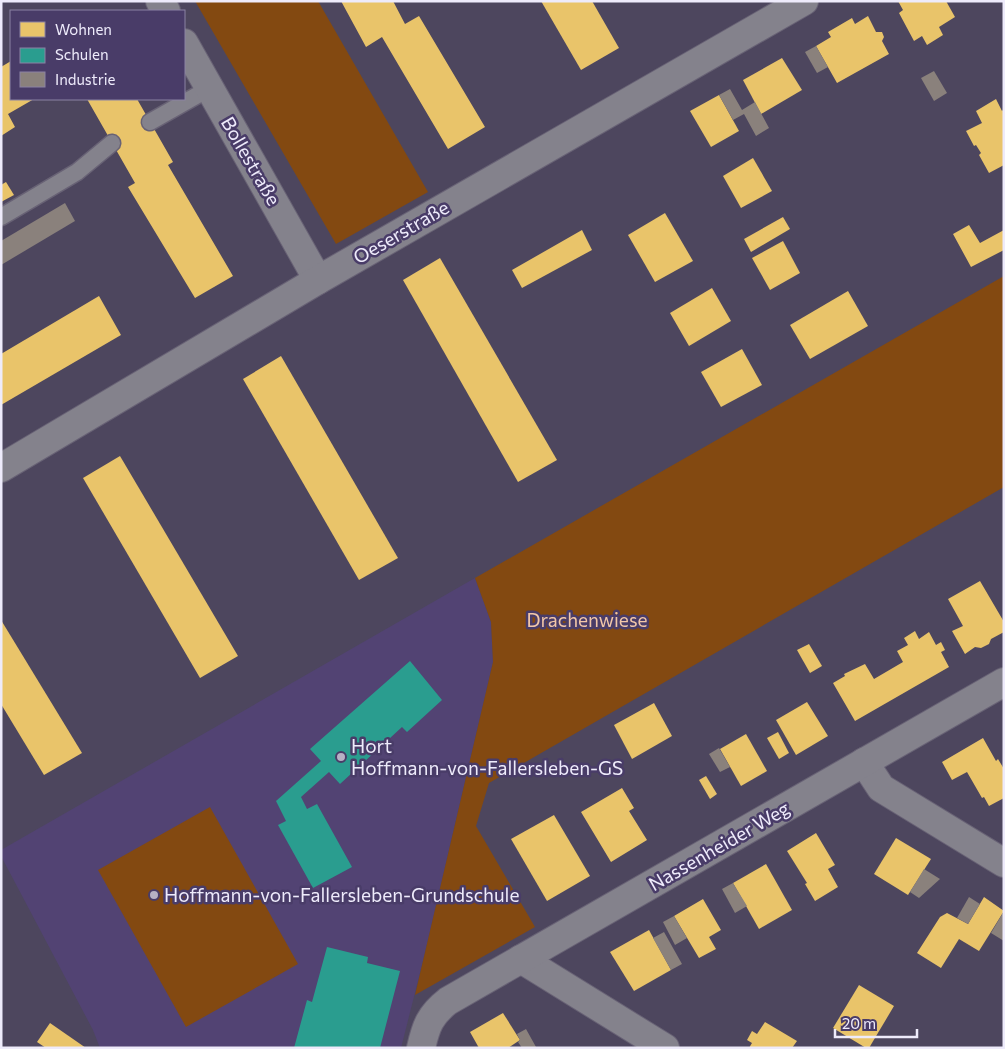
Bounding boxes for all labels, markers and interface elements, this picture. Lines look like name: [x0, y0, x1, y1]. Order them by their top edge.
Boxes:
legend: [10, 10, 185, 100]
text: Wohnen: [55, 20, 112, 38]
text: Schulen: [55, 45, 109, 63]
text: Industrie: [55, 70, 116, 88]
street label: Bollestraße: [217, 112, 286, 209]
street label: Oeserstraße: [349, 195, 453, 268]
park label: Drachenwiese: [526, 608, 648, 631]
place label: Hort Hoffmann-von-Fallersleben-GS: [351, 734, 623, 779]
marker: Hort Hoffmann-von-Fallersleben-GS: [335, 751, 347, 763]
street label: Nassenheider Weg: [644, 796, 793, 895]
place label: Hoffmann-von-Fallersleben-Grundschule: [164, 883, 519, 906]
marker: Hoffmann-von-Fallersleben-Grundschule: [148, 889, 160, 901]
scale bar: [835, 1006, 918, 1038]
text: 20 m: [842, 1014, 876, 1032]

